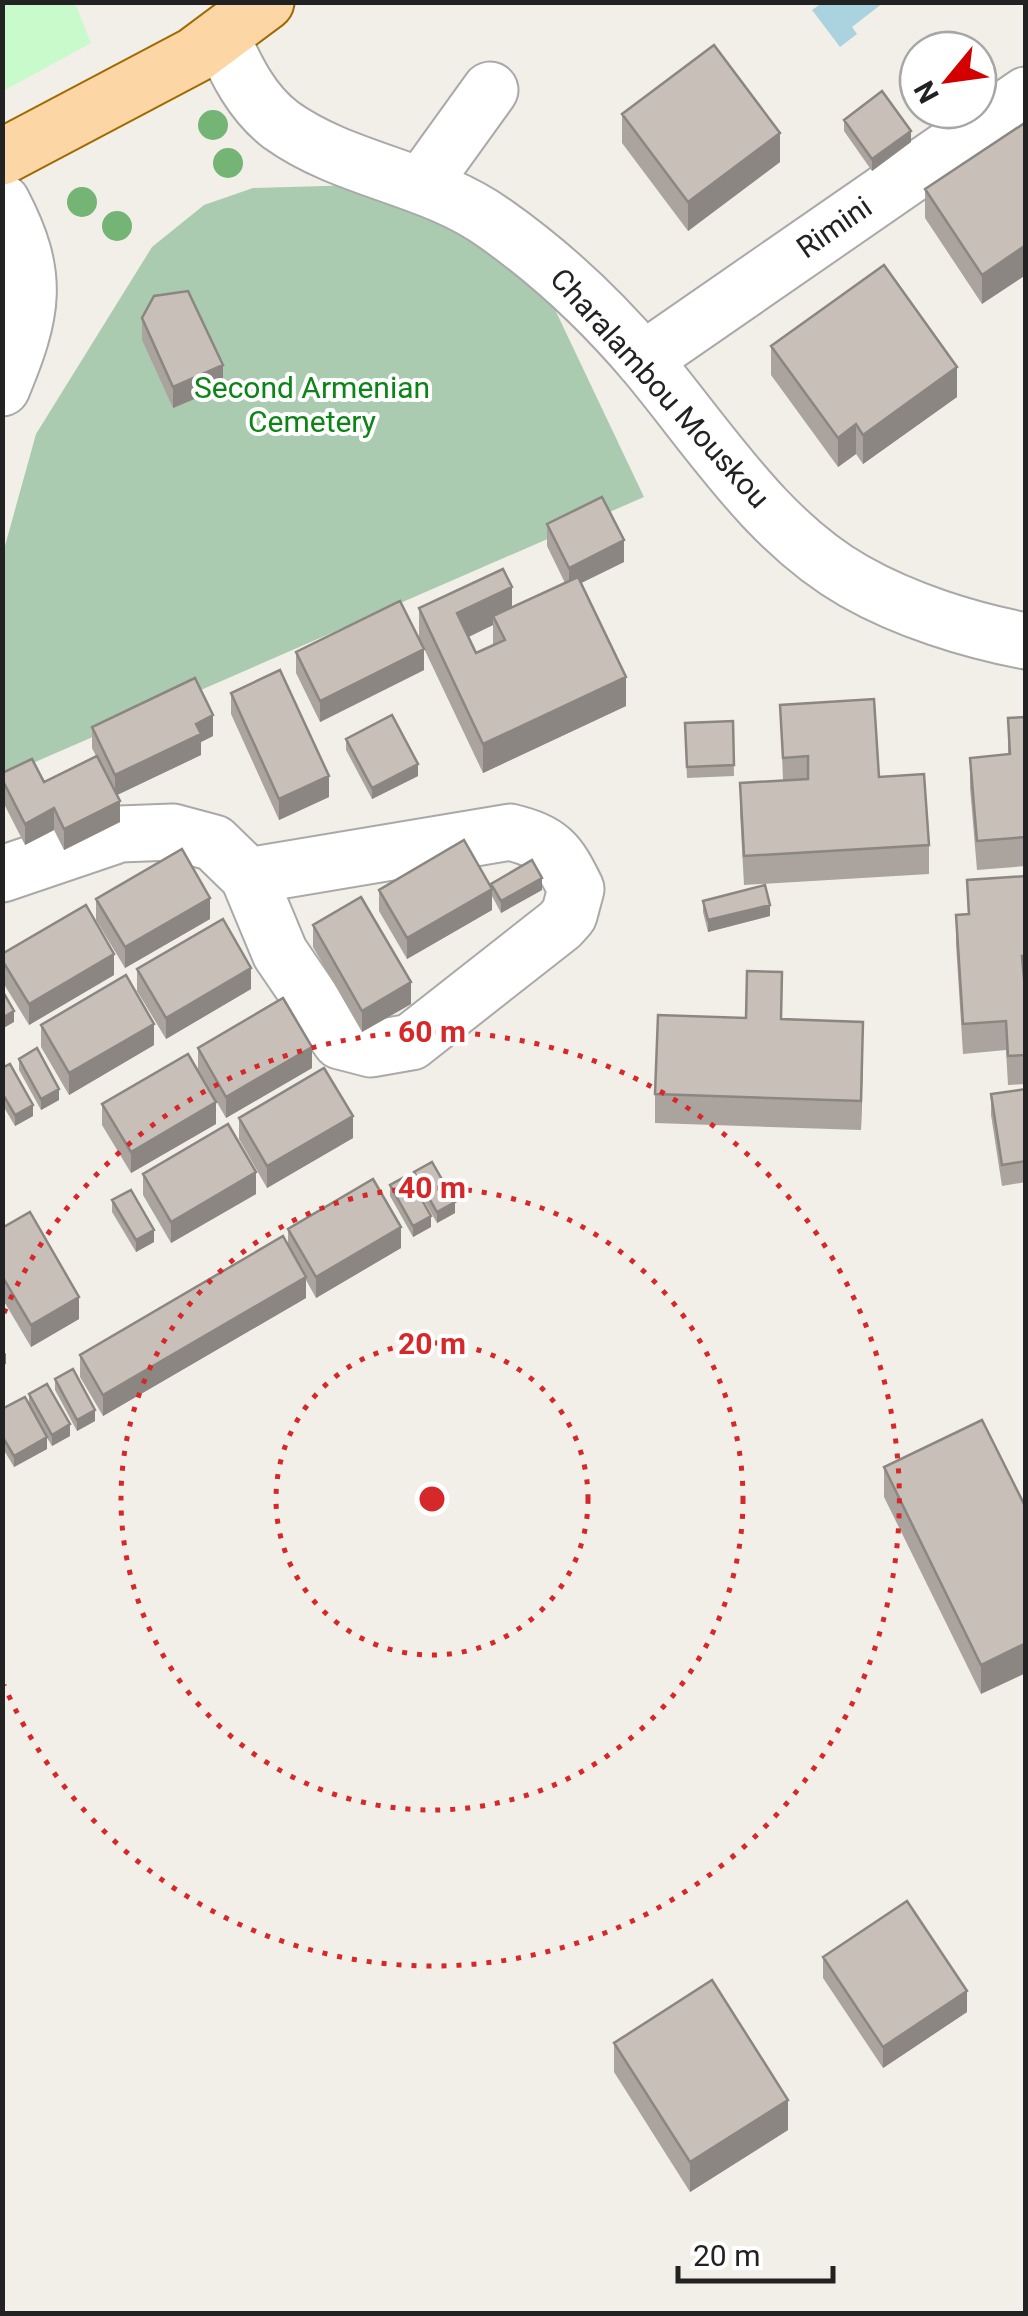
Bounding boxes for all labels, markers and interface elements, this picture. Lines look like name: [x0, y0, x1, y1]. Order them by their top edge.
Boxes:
north arrow: [898, 30, 998, 130]
text: N: [907, 75, 946, 109]
street label: Rimini: [790, 189, 878, 265]
street label: Charalambou Mouskou: [543, 261, 777, 515]
park label: Second Armenian Cemetery: [194, 370, 430, 439]
text: 60 m: [398, 1014, 466, 1049]
text: 40 m: [398, 1170, 466, 1205]
text: 20 m: [398, 1326, 466, 1361]
centre of rings: [414, 1481, 450, 1517]
scale bar: [678, 2221, 833, 2283]
text: 20 m: [693, 2238, 760, 2273]

